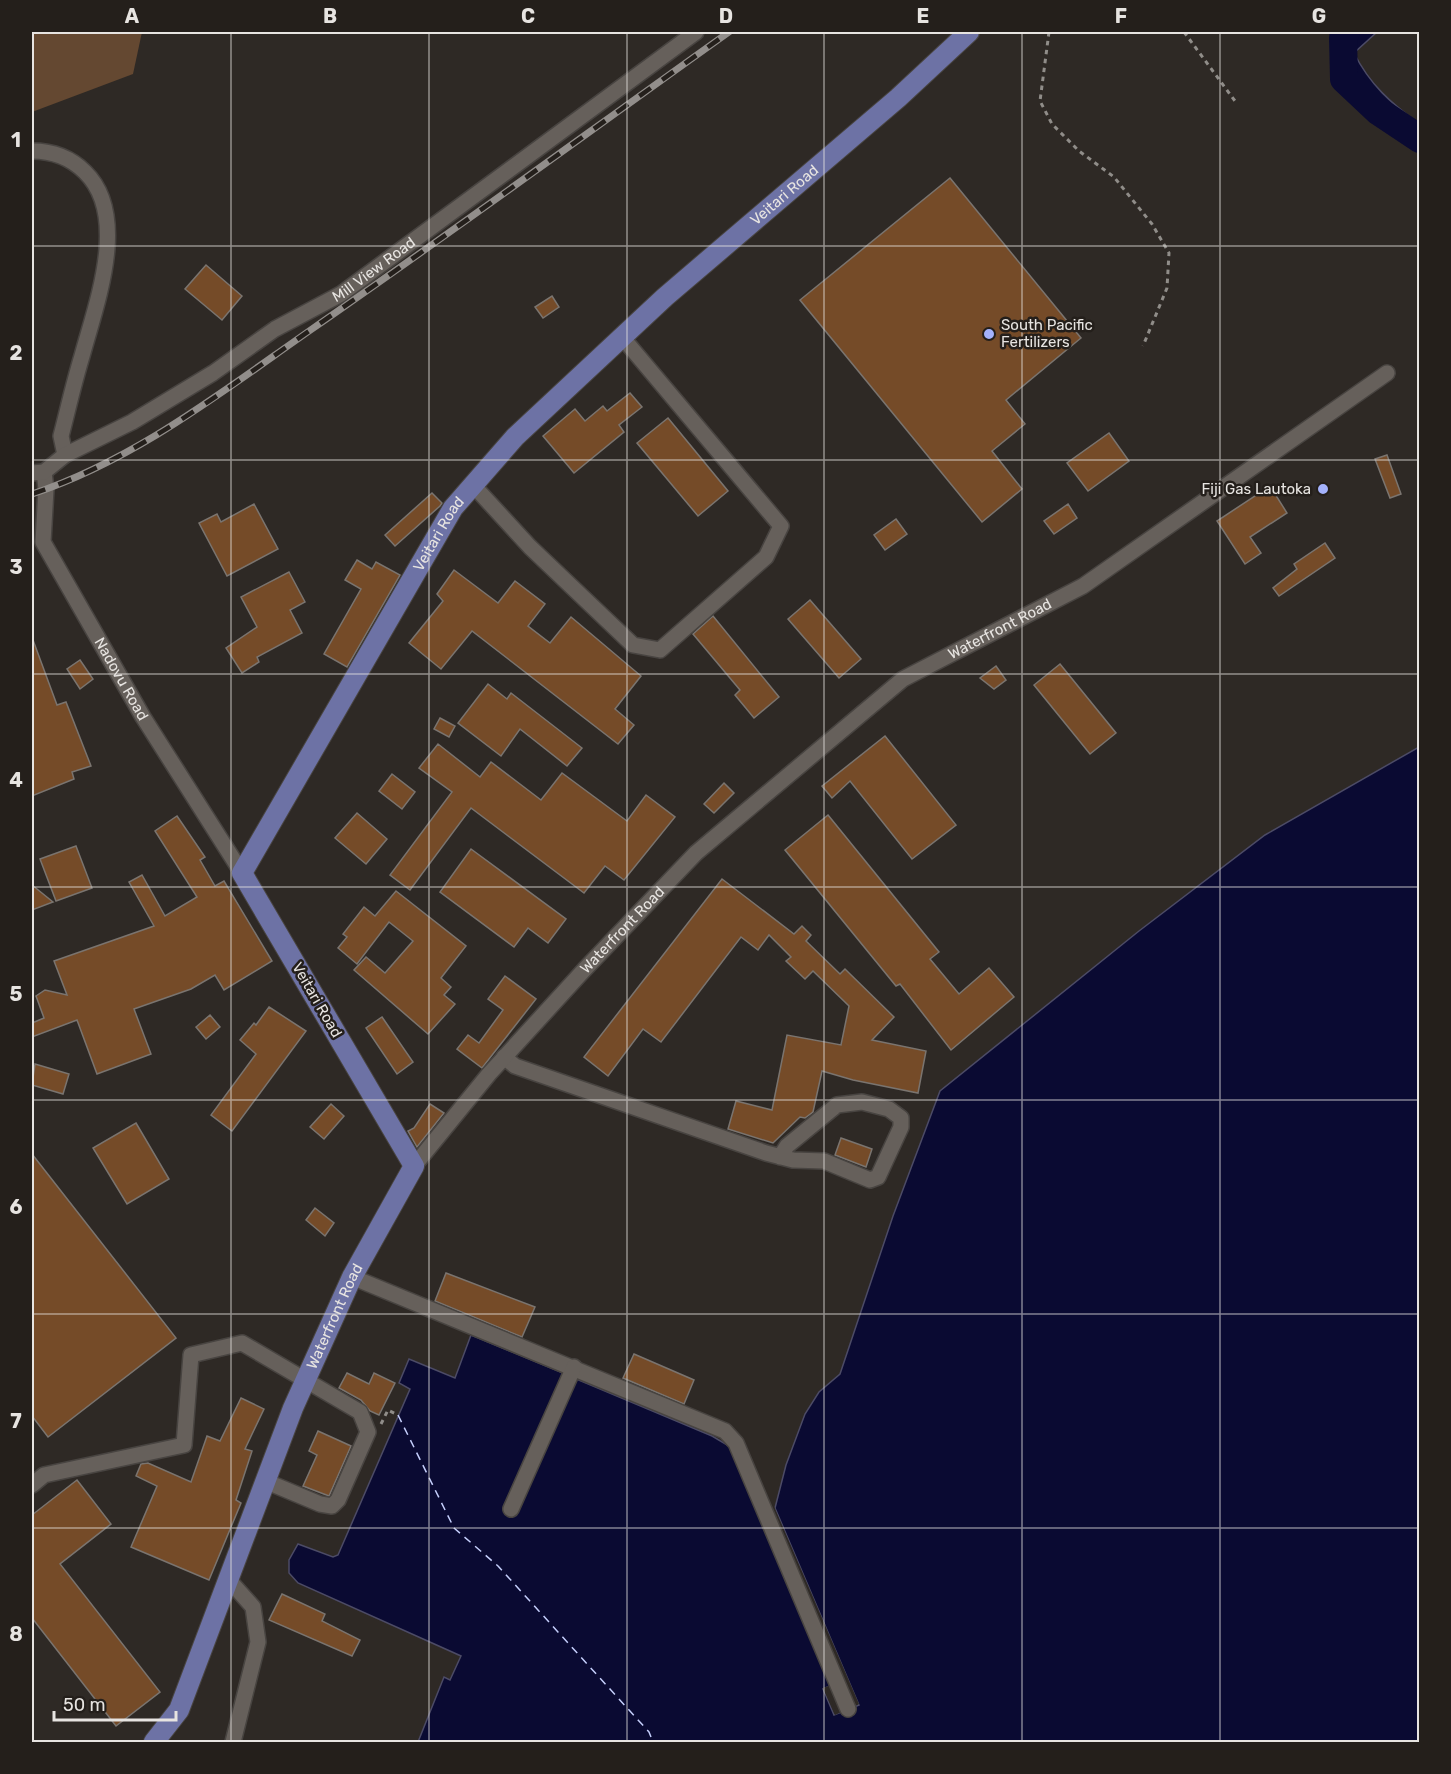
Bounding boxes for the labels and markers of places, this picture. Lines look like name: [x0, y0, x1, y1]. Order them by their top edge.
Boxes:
place label: South Pacific Fertilizers: [1001, 316, 1093, 351]
marker: South Pacific Fertilizers: [982, 327, 996, 341]
place label: Fiji Gas Lautoka: [1202, 480, 1311, 498]
marker: Fiji Gas Lautoka: [1316, 482, 1330, 496]

